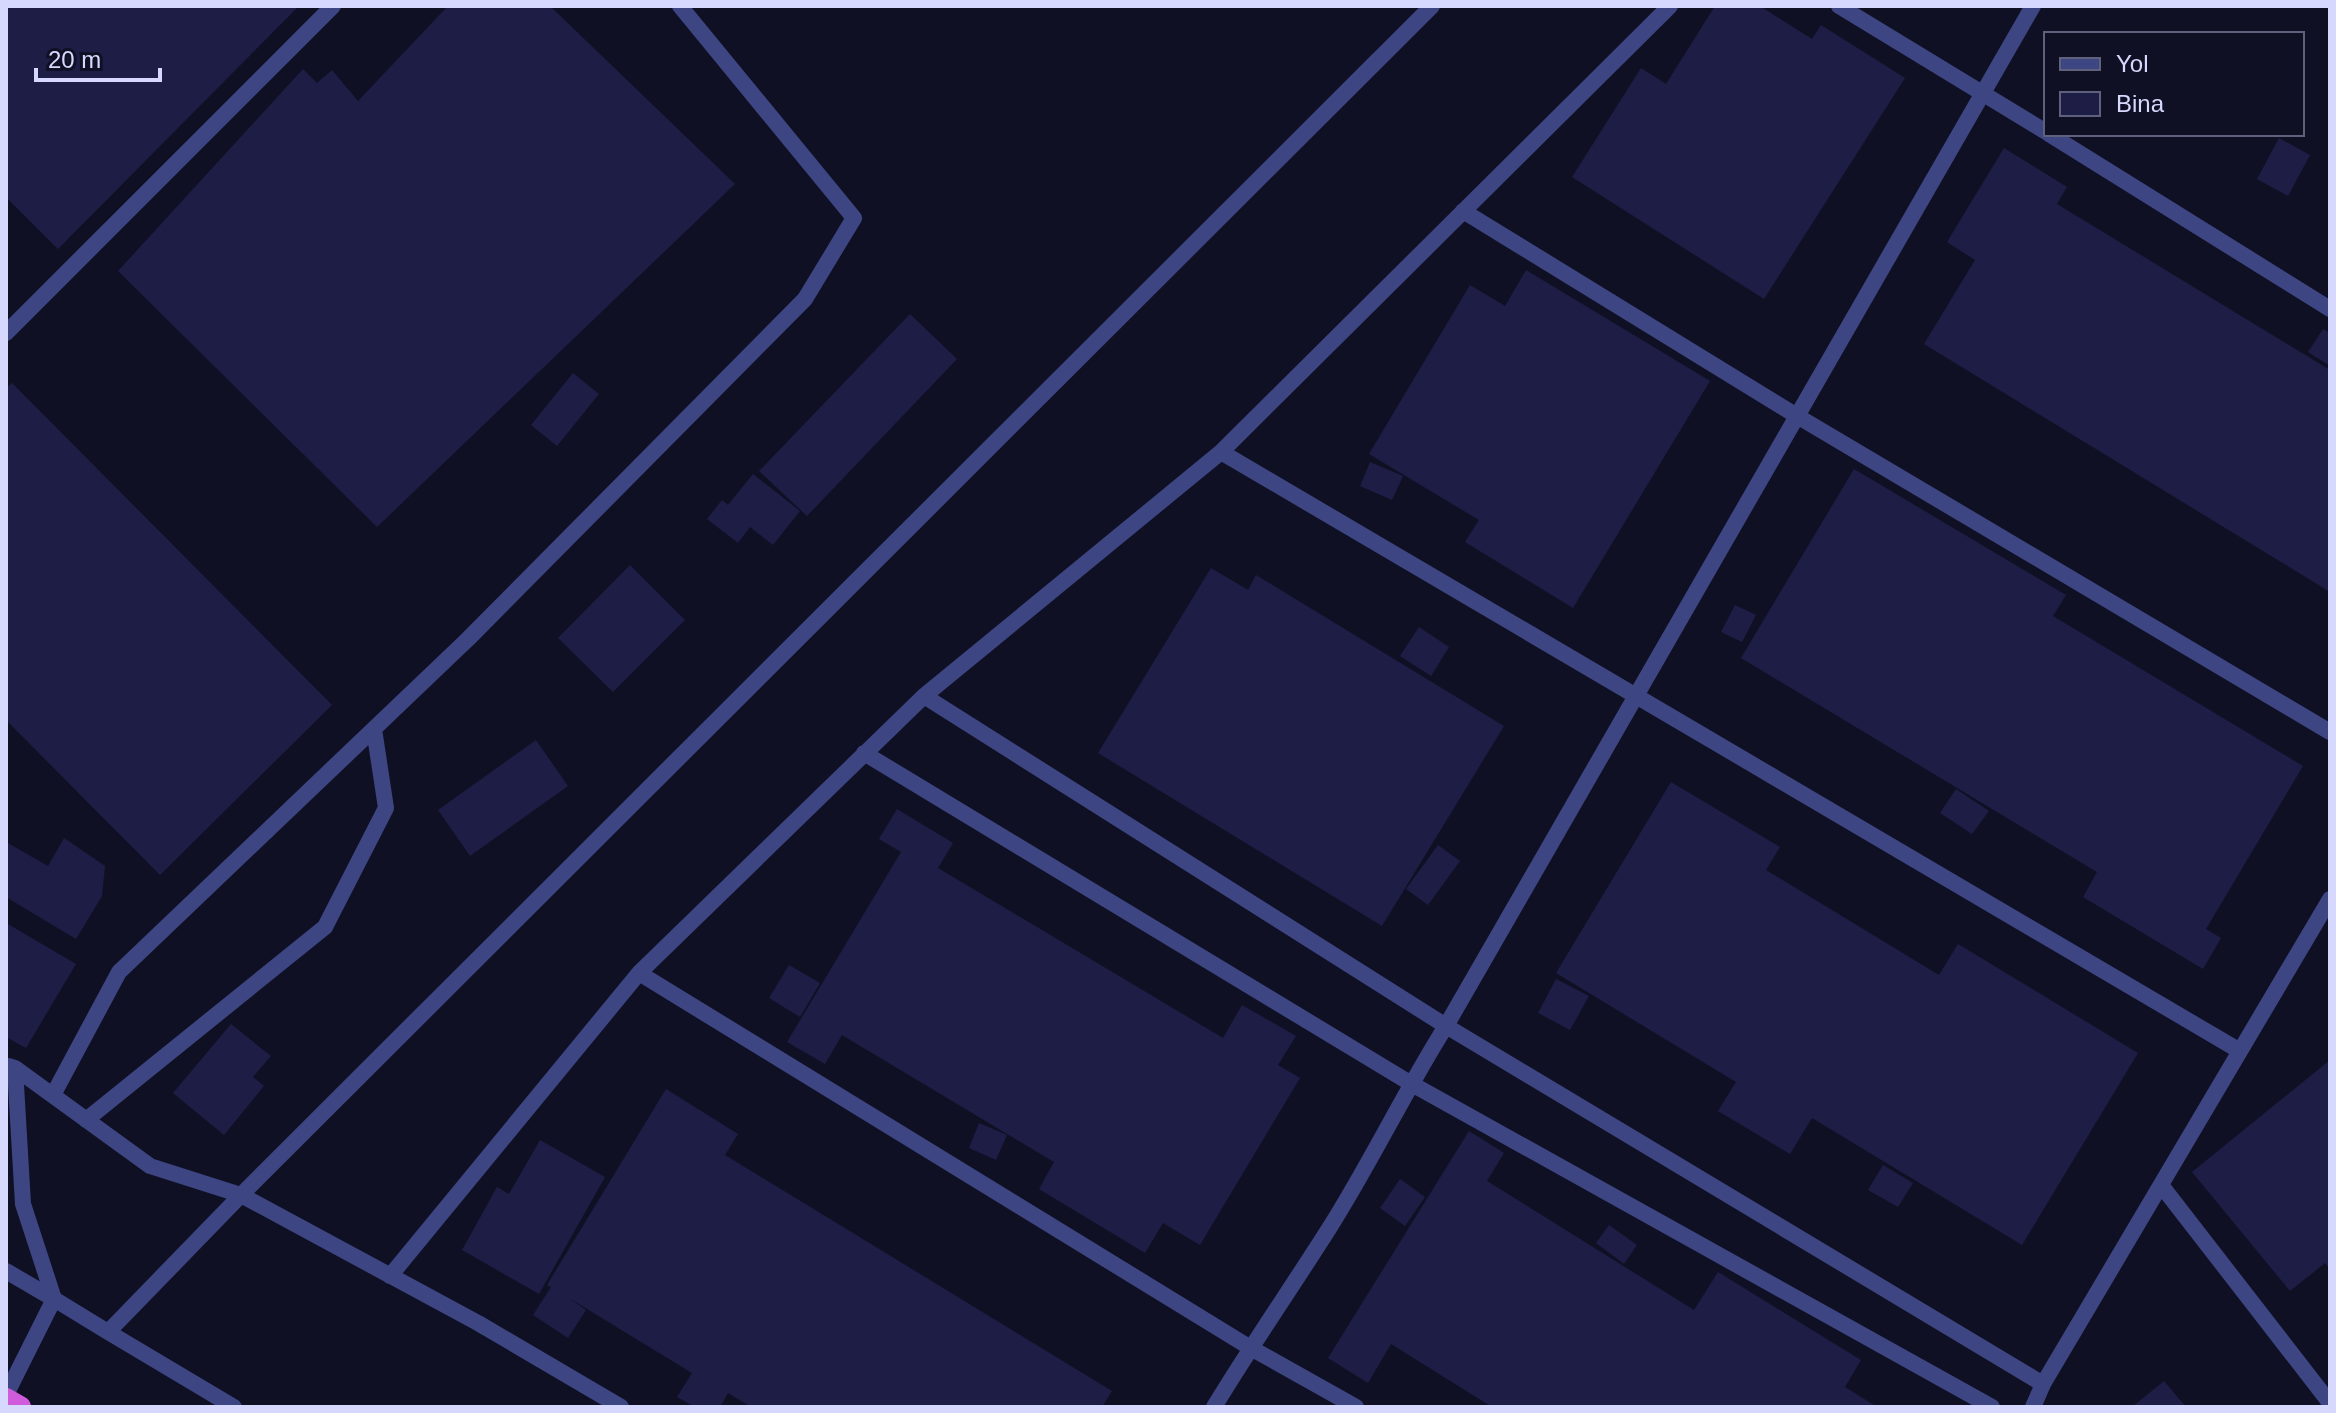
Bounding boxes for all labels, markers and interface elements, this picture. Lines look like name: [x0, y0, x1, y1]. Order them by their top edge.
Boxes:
scale bar: [36, 32, 160, 82]
legend: [2044, 32, 2304, 136]
text: 20 m: [48, 46, 101, 73]
text: Yol: [2116, 50, 2148, 77]
text: Bina: [2116, 90, 2165, 117]

